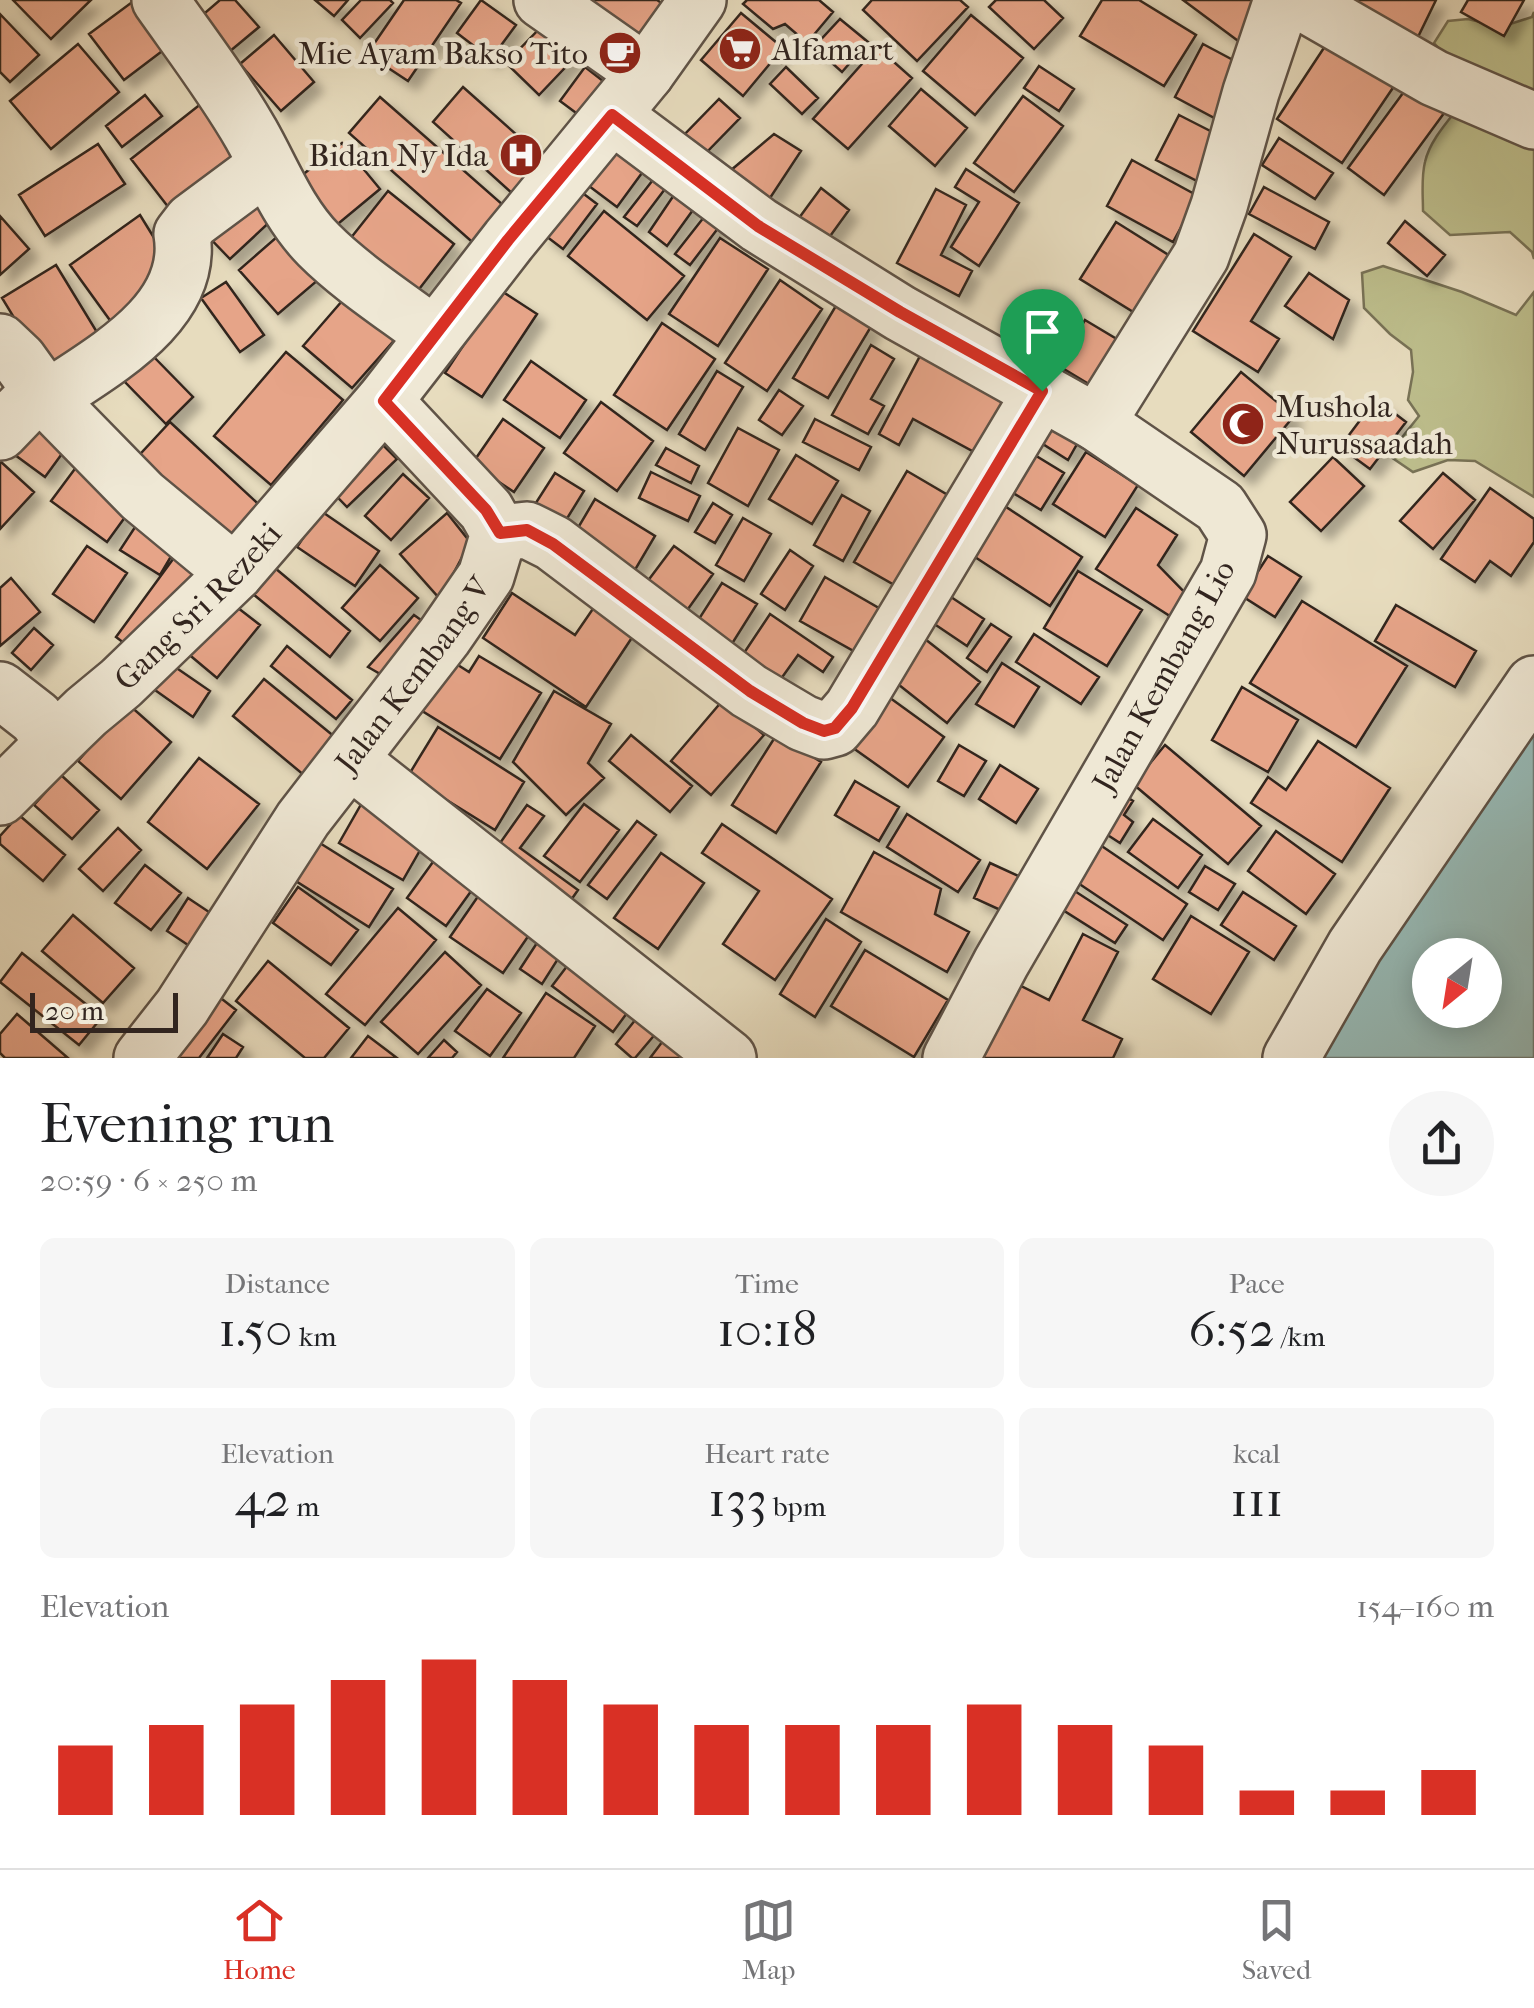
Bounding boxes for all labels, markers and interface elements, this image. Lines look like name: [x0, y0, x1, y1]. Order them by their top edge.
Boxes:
supermarket icon: Alfamart: [717, 26, 763, 72]
cafe icon: Mie Ayam Bakso Tito: [597, 30, 643, 76]
place label: Alfamart: [770, 31, 894, 68]
place label: Mie Ayam Bakso Tito: [298, 35, 588, 72]
hospital icon: Bidan Ny Ida: [498, 132, 544, 178]
place label: Bidan Ny Ida: [308, 137, 489, 174]
pin: [1000, 289, 1085, 392]
icon: arrive: [1015, 304, 1070, 359]
place label: Mushola Nurussaadah: [1276, 388, 1453, 462]
mosque icon: Mushola Nurussaadah: [1220, 401, 1266, 447]
street label: Gang Sri Rezeki: [107, 515, 289, 698]
street label: Jalan Kembang Lio: [1084, 554, 1243, 801]
street label: Jalan Kembang V: [326, 569, 499, 782]
north arrow: [1412, 938, 1502, 1028]
map controls: [1412, 938, 1502, 1028]
scale bar: [30, 988, 178, 1032]
text: 20 m: [45, 994, 104, 1027]
button: share: [1389, 1091, 1494, 1196]
text: Evening run: [40, 1092, 334, 1156]
text: 20:59 · 6 × 250 m: [40, 1162, 257, 1199]
text: Distance: [225, 1267, 330, 1300]
text: Time: [735, 1267, 799, 1300]
text: Pace: [1229, 1267, 1285, 1300]
text: 1.50: [218, 1300, 293, 1359]
text: 10:18: [717, 1300, 817, 1359]
text: 6:52: [1188, 1300, 1275, 1359]
text: km: [293, 1320, 336, 1353]
text: /km: [1275, 1320, 1325, 1353]
text: Elevation: [221, 1437, 334, 1470]
text: Heart rate: [704, 1437, 830, 1470]
text: kcal: [1233, 1437, 1280, 1470]
text: 42: [235, 1470, 290, 1529]
text: 133: [708, 1470, 767, 1529]
text: 111: [1230, 1470, 1283, 1529]
text: m: [290, 1490, 320, 1523]
text: bpm: [767, 1490, 826, 1523]
text: Elevation: [40, 1588, 169, 1625]
text: 154–160 m: [1356, 1588, 1494, 1625]
tab: Home: [223, 1893, 296, 1986]
tab: Map: [741, 1893, 796, 1986]
tab: Saved: [1242, 1893, 1311, 1986]

